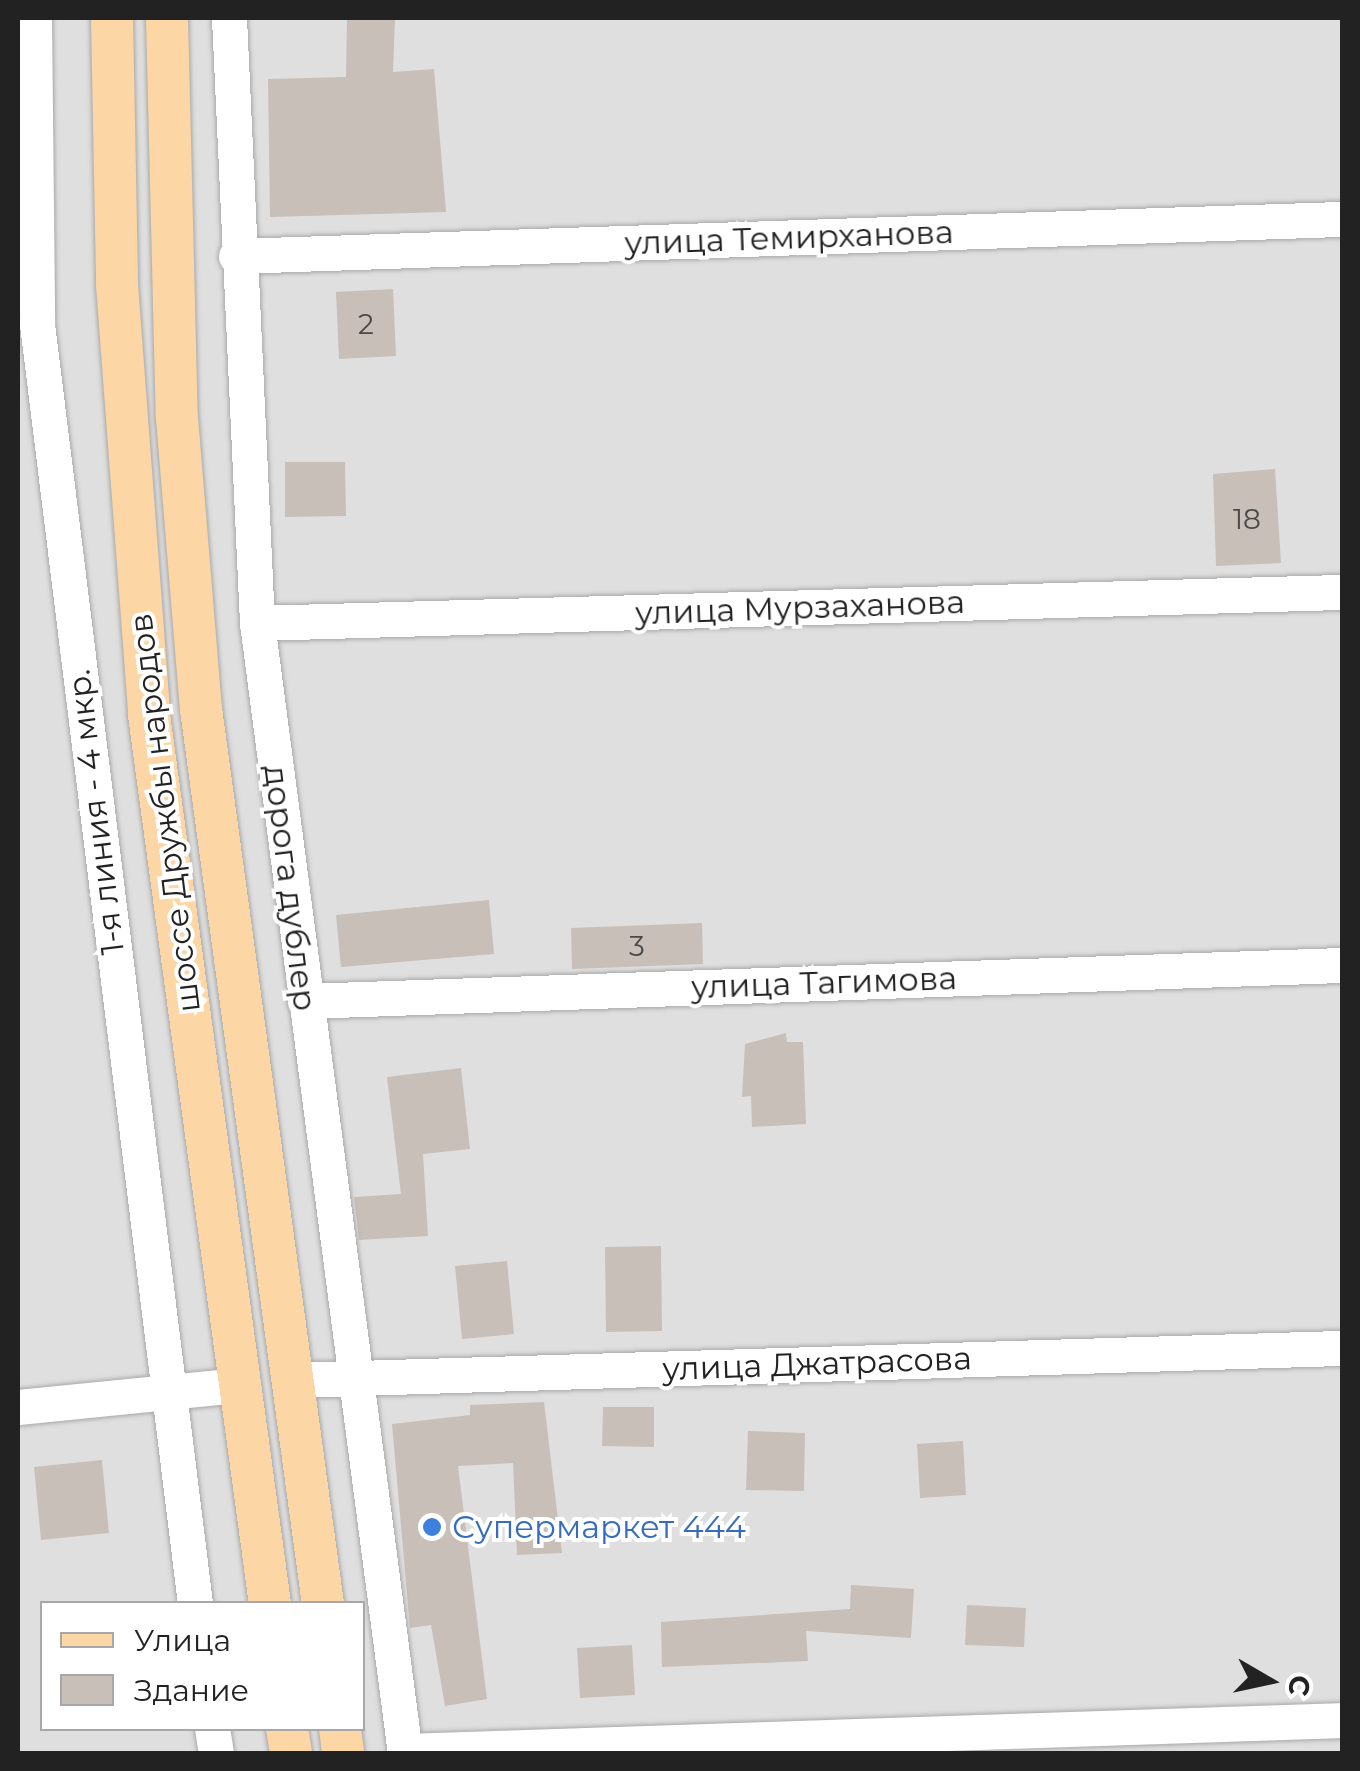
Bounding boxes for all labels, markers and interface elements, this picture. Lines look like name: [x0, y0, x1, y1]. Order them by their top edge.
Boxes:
street label: улица Темирханова: [624, 213, 954, 263]
house number: 2: [358, 307, 374, 341]
house number: 18: [1233, 502, 1261, 536]
street label: улица Мурзаханова: [634, 583, 966, 633]
street label: шоссе Дружбы народов: [121, 611, 209, 1015]
street label: 1-я линия - 4 мкр.: [59, 667, 133, 957]
street label: дорога дублер: [256, 763, 324, 1013]
house number: 3: [629, 929, 645, 963]
street label: улица Тагимова: [691, 959, 957, 1007]
street label: улица Джатрасова: [662, 1339, 972, 1389]
place label: Супермаркет 444: [452, 1508, 746, 1546]
marker: Супермаркет 444: [421, 1516, 443, 1538]
legend: [40, 1601, 365, 1731]
text: Улица: [134, 1622, 231, 1659]
north arrow: [1220, 1631, 1320, 1731]
text: Здание: [134, 1672, 249, 1709]
text: С: [1281, 1673, 1318, 1698]

